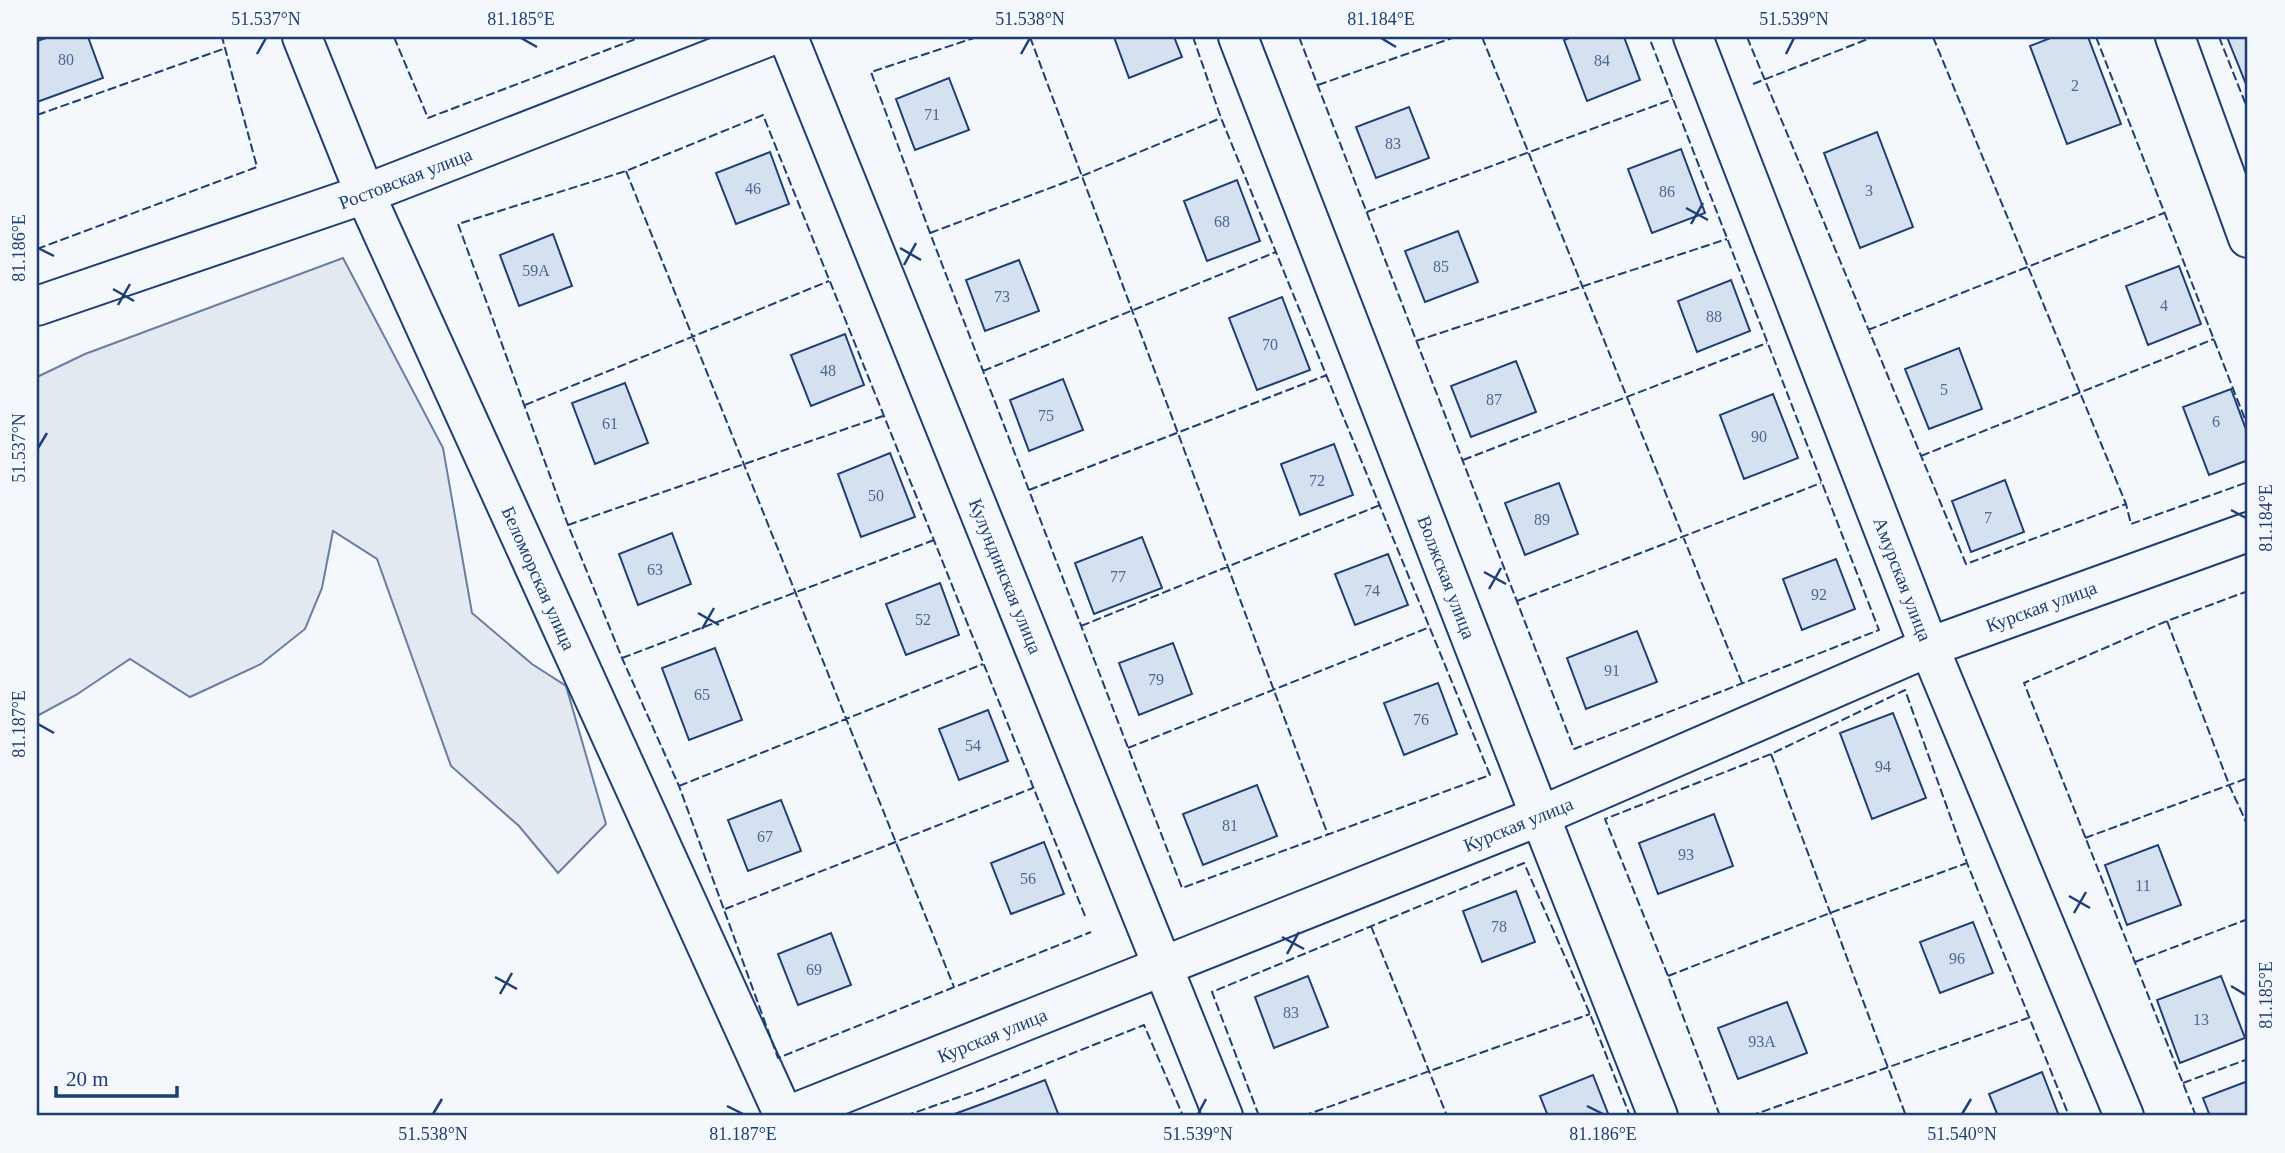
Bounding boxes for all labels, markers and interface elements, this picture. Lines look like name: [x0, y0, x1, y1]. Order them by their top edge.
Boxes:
text: 51.537°N: [231, 9, 301, 29]
text: 81.185°E: [487, 9, 555, 29]
text: 51.538°N: [995, 9, 1065, 29]
text: 81.184°E: [1347, 9, 1415, 29]
text: 51.539°N: [1759, 9, 1829, 29]
house number: 80: [58, 51, 74, 68]
house number: 84: [1594, 52, 1610, 69]
house number: 2: [2071, 77, 2079, 94]
house number: 71: [924, 106, 940, 123]
house number: 83: [1385, 135, 1401, 152]
street label: Ростовская улица: [336, 143, 475, 214]
house number: 46: [745, 180, 761, 197]
house number: 3: [1865, 182, 1873, 199]
house number: 86: [1659, 183, 1675, 200]
house number: 68: [1214, 213, 1230, 230]
text: 81.186°E: [9, 214, 29, 282]
house number: 85: [1433, 258, 1449, 275]
house number: 59А: [522, 262, 550, 279]
house number: 73: [994, 288, 1010, 305]
house number: 4: [2160, 297, 2168, 314]
house number: 88: [1706, 308, 1722, 325]
house number: 70: [1262, 336, 1278, 353]
house number: 48: [820, 362, 836, 379]
house number: 5: [1940, 381, 1948, 398]
house number: 87: [1486, 391, 1502, 408]
house number: 75: [1038, 407, 1054, 424]
text: 51.537°N: [9, 413, 29, 483]
house number: 6: [2212, 413, 2220, 430]
house number: 61: [602, 415, 618, 432]
house number: 90: [1751, 428, 1767, 445]
house number: 72: [1309, 472, 1325, 489]
text: 81.184°E: [2256, 484, 2276, 552]
house number: 50: [868, 487, 884, 504]
street label: Кулундинская улица: [965, 496, 1046, 657]
street label: Беломорская улица: [497, 503, 580, 654]
house number: 7: [1984, 509, 1992, 526]
house number: 89: [1534, 511, 1550, 528]
street label: Волжская улица: [1413, 513, 1480, 642]
street label: Амурская улица: [1869, 514, 1936, 645]
house number: 63: [647, 561, 663, 578]
house number: 77: [1110, 568, 1126, 585]
street label: Курская улица: [1983, 576, 2100, 636]
house number: 74: [1364, 582, 1380, 599]
house number: 92: [1811, 586, 1827, 603]
house number: 52: [915, 611, 931, 628]
house number: 91: [1604, 662, 1620, 679]
house number: 79: [1148, 671, 1164, 688]
house number: 65: [694, 686, 710, 703]
text: 81.187°E: [9, 690, 29, 758]
house number: 76: [1413, 711, 1429, 728]
house number: 54: [965, 737, 981, 754]
house number: 94: [1875, 758, 1891, 775]
street label: Курская улица: [1460, 793, 1577, 856]
house number: 81: [1222, 817, 1238, 834]
house number: 67: [757, 828, 773, 845]
house number: 93: [1678, 846, 1694, 863]
house number: 56: [1020, 870, 1036, 887]
house number: 11: [2135, 877, 2151, 894]
house number: 78: [1491, 918, 1507, 935]
house number: 96: [1949, 950, 1965, 967]
house number: 69: [806, 961, 822, 978]
text: 81.185°E: [2256, 961, 2276, 1029]
street label: Курская улица: [934, 1004, 1051, 1067]
house number: 83: [1283, 1004, 1299, 1021]
house number: 13: [2193, 1011, 2209, 1028]
house number: 93А: [1748, 1033, 1776, 1050]
scale bar: [56, 1055, 177, 1099]
text: 20 m: [66, 1067, 109, 1091]
text: 51.538°N: [398, 1124, 468, 1144]
text: 81.187°E: [709, 1124, 777, 1144]
text: 51.539°N: [1163, 1124, 1233, 1144]
text: 81.186°E: [1569, 1124, 1637, 1144]
text: 51.540°N: [1927, 1124, 1997, 1144]

